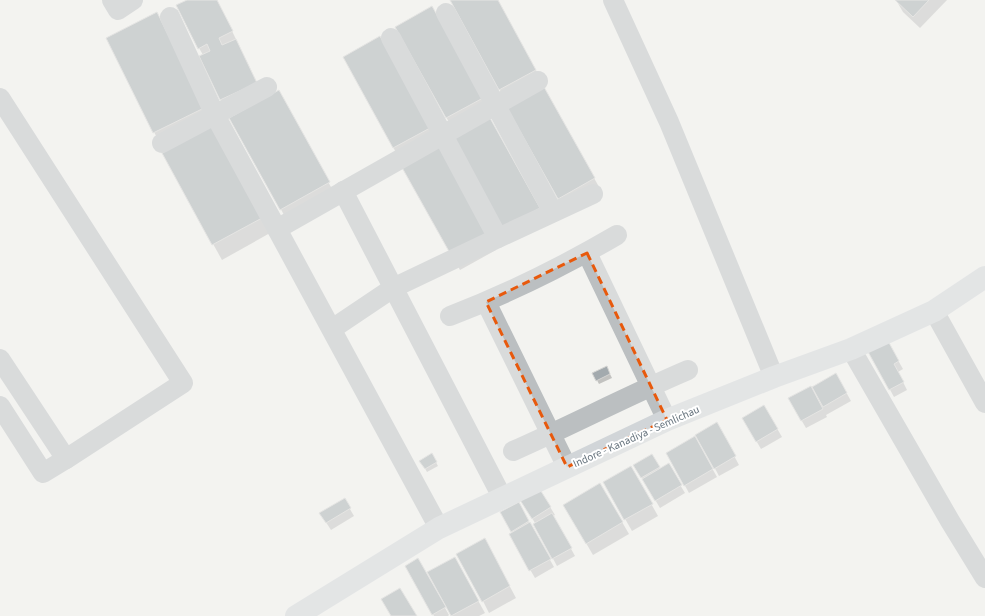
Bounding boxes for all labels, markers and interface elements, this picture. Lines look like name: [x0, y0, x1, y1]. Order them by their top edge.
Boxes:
street label: Indore - Kanadiya - Semlichau: [571, 402, 702, 471]

